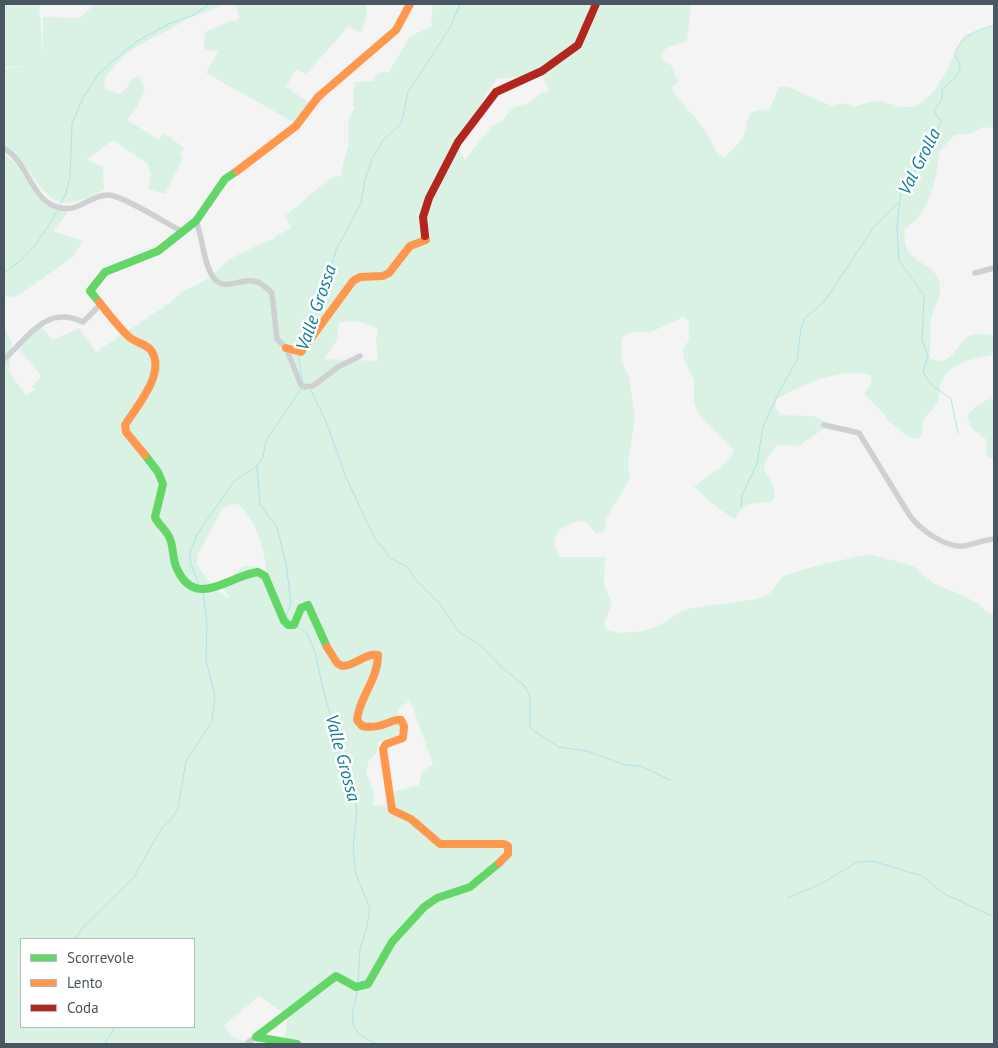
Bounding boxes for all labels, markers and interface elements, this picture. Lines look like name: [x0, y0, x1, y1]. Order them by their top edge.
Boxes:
water label: Val Grolla: [894, 125, 946, 199]
water label: Valle Grossa: [292, 262, 342, 354]
water label: Valle Grossa: [320, 712, 364, 804]
legend: [20, 938, 195, 1028]
text: Scorrevole: [67, 948, 134, 967]
text: Lento: [67, 973, 103, 992]
text: Coda: [67, 998, 99, 1017]

